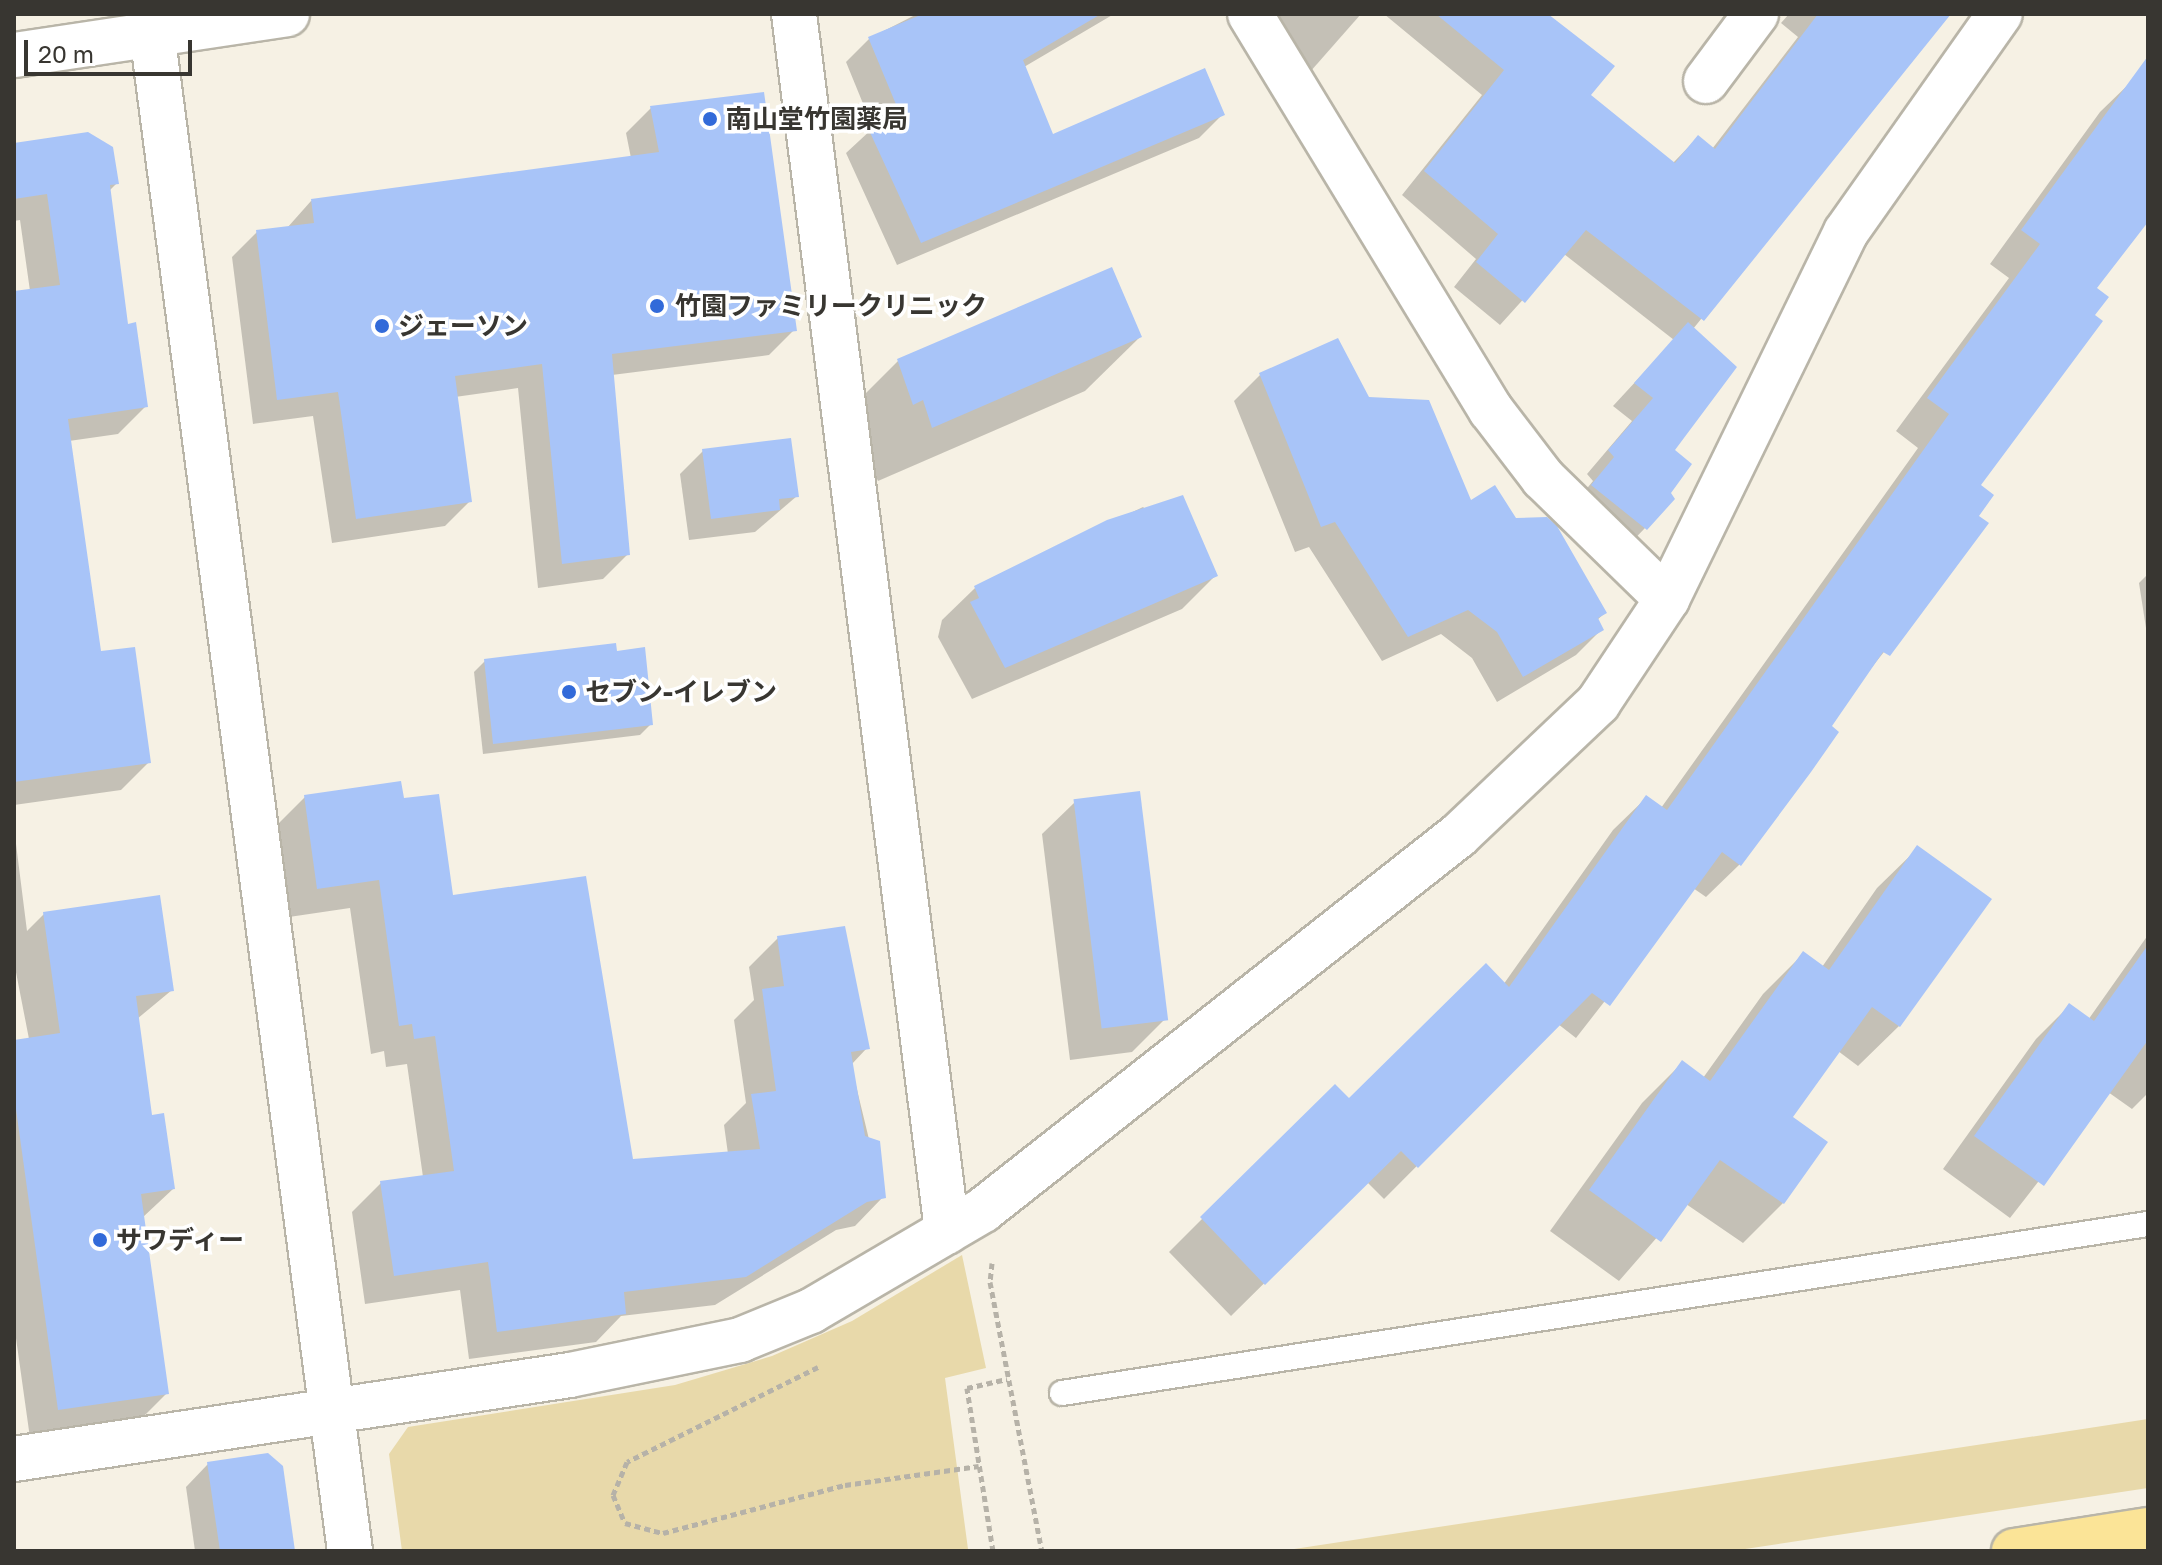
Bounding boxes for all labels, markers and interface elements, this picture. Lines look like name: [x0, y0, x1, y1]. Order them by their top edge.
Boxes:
scale bar: [28, 24, 196, 74]
text: 20 m: [38, 39, 94, 68]
place label: 南山堂竹園薬局: [726, 103, 908, 135]
marker: 南山堂竹園薬局: [701, 110, 719, 128]
place label: 竹園ファミリークリニック: [675, 290, 987, 322]
marker: 竹園ファミリークリニック: [646, 295, 668, 317]
place label: ジェーソン: [398, 310, 528, 342]
marker: ジェーソン: [373, 317, 391, 335]
place label: セブン-イレブン: [585, 676, 777, 708]
marker: セブン-イレブン: [560, 683, 578, 701]
place label: サワディー: [116, 1224, 246, 1256]
marker: サワディー: [91, 1231, 109, 1249]

